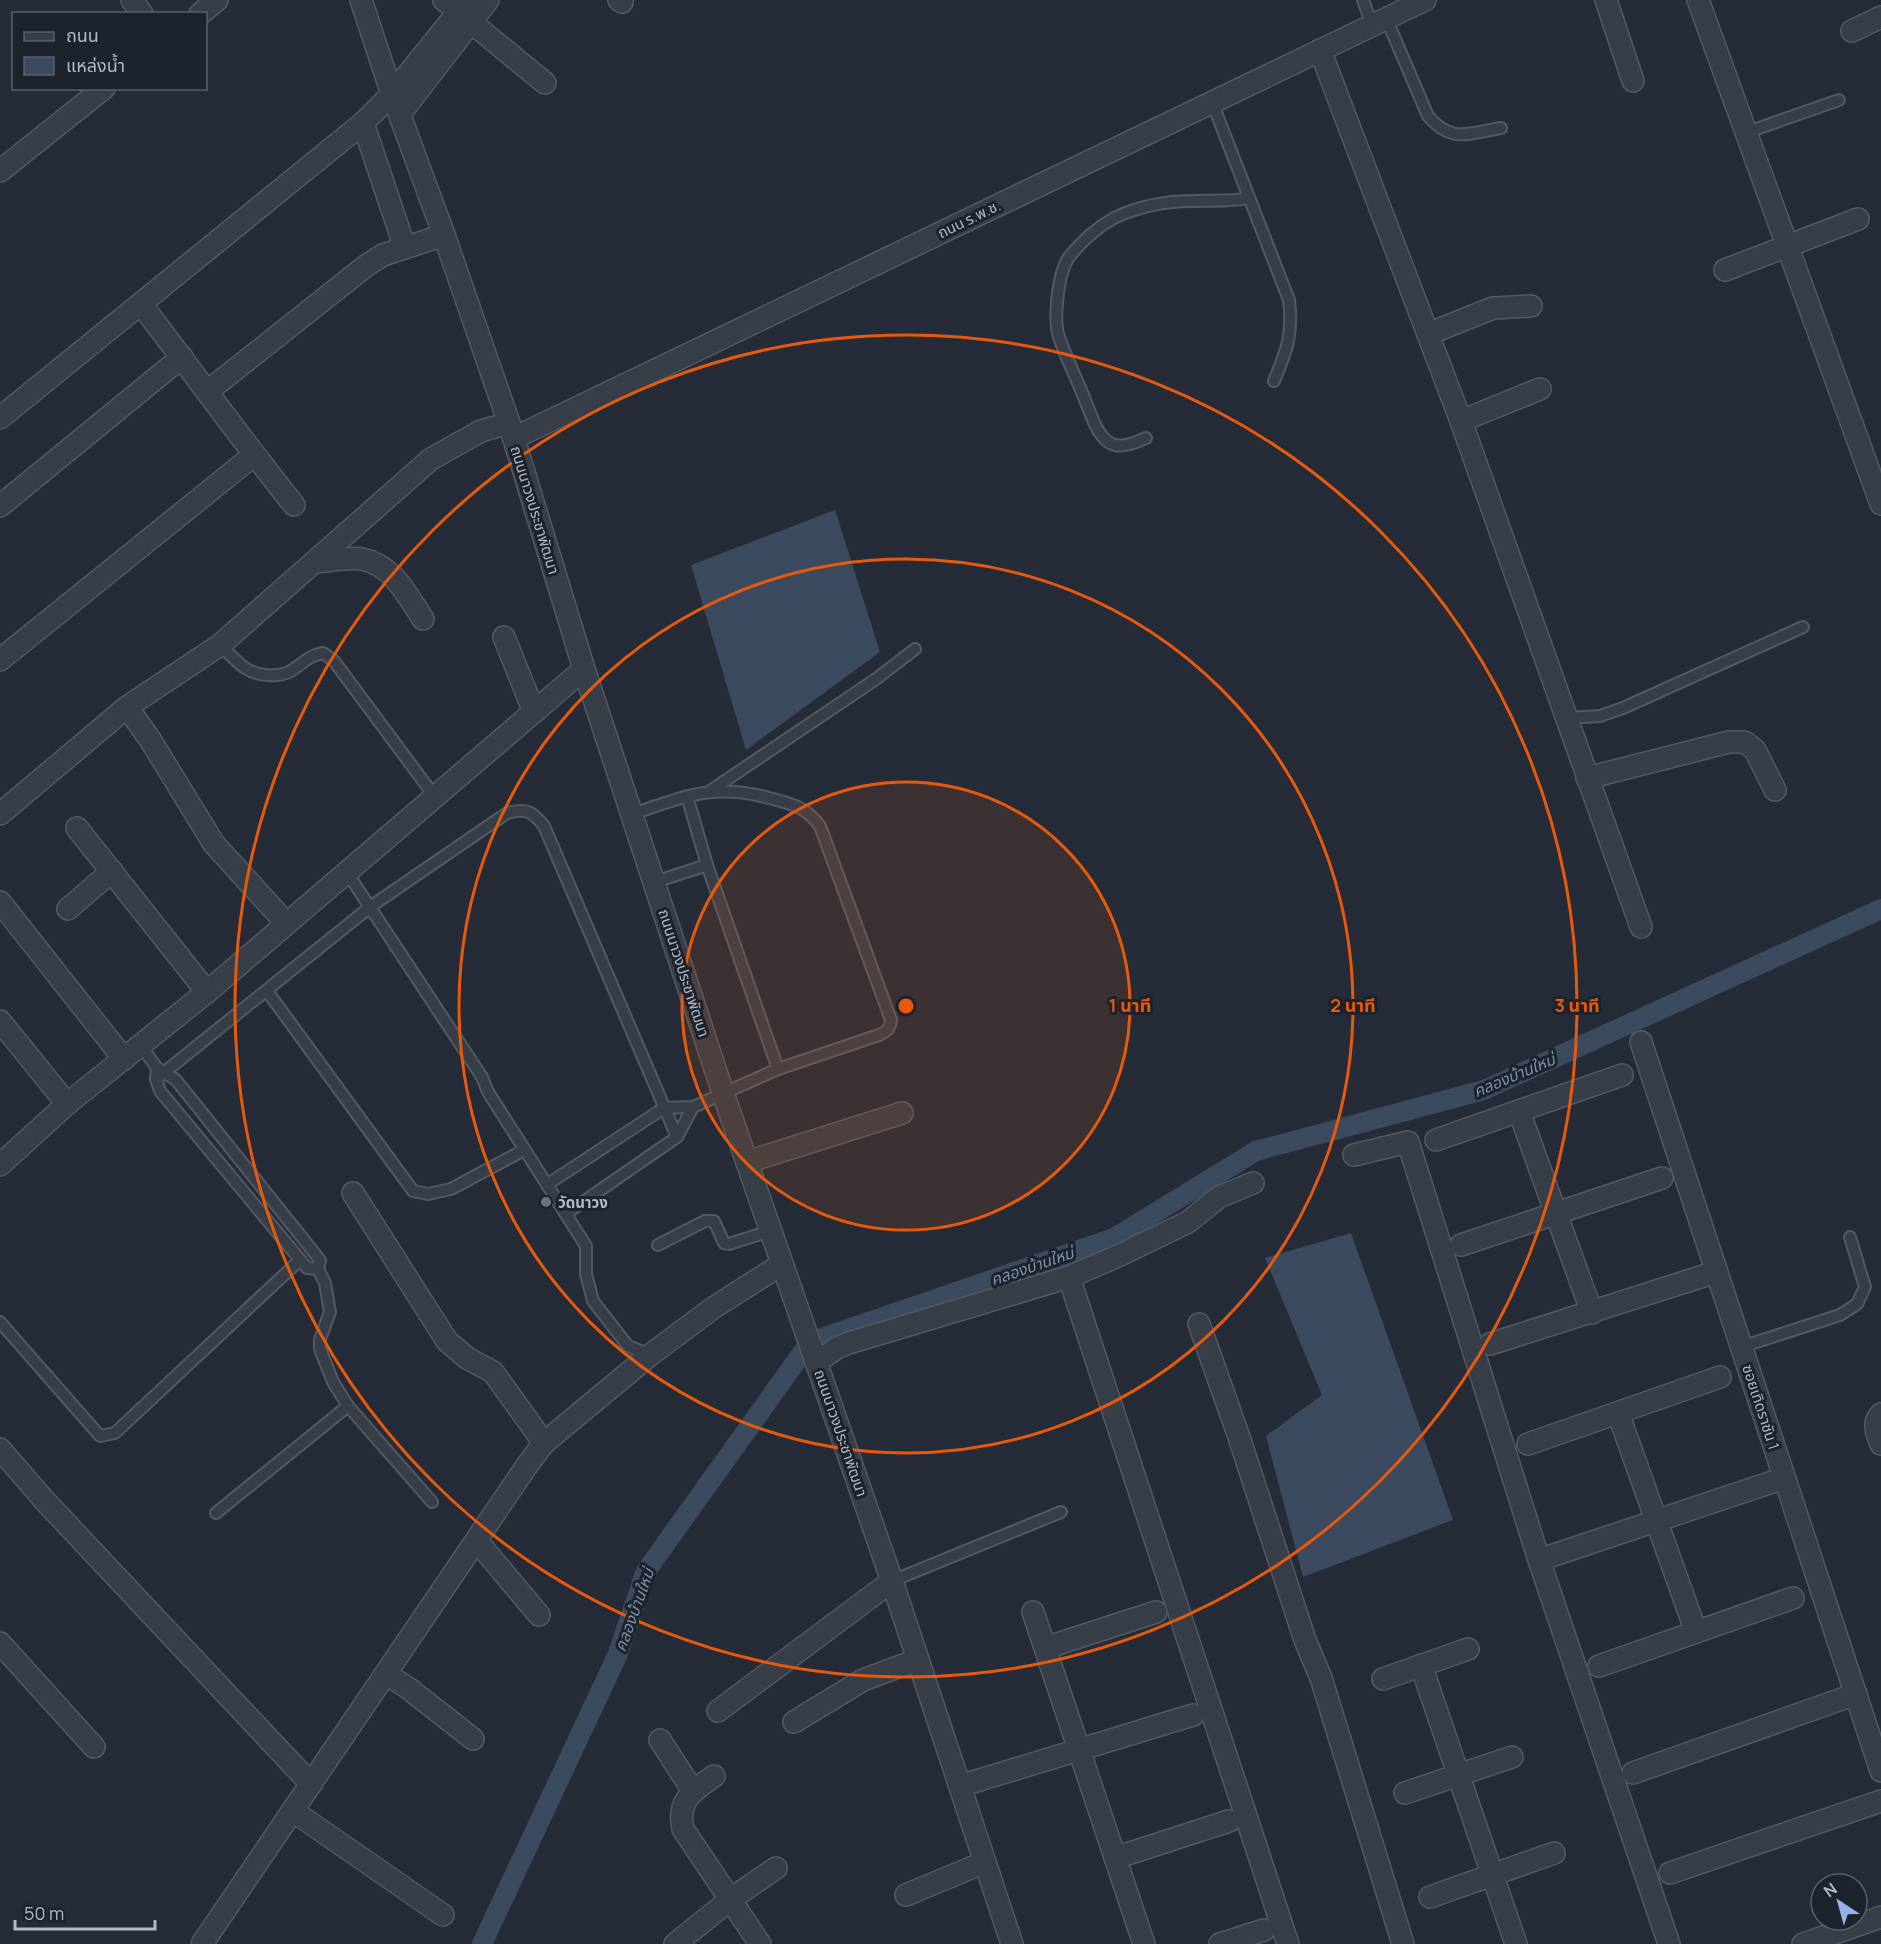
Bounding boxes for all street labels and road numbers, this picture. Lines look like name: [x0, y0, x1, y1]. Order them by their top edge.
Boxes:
street label: ถนน ร.พ.ช.: [934, 195, 1004, 243]
street label: ถนนนาวงประชาพัฒนา: [505, 443, 565, 577]
street label: ถนนนาวงประชาพัฒนา: [653, 906, 715, 1040]
street label: ซอยเทิดราชัน 1: [1737, 1362, 1785, 1452]
street label: ถนนนาวงประชาพัฒนา: [809, 1367, 873, 1499]

